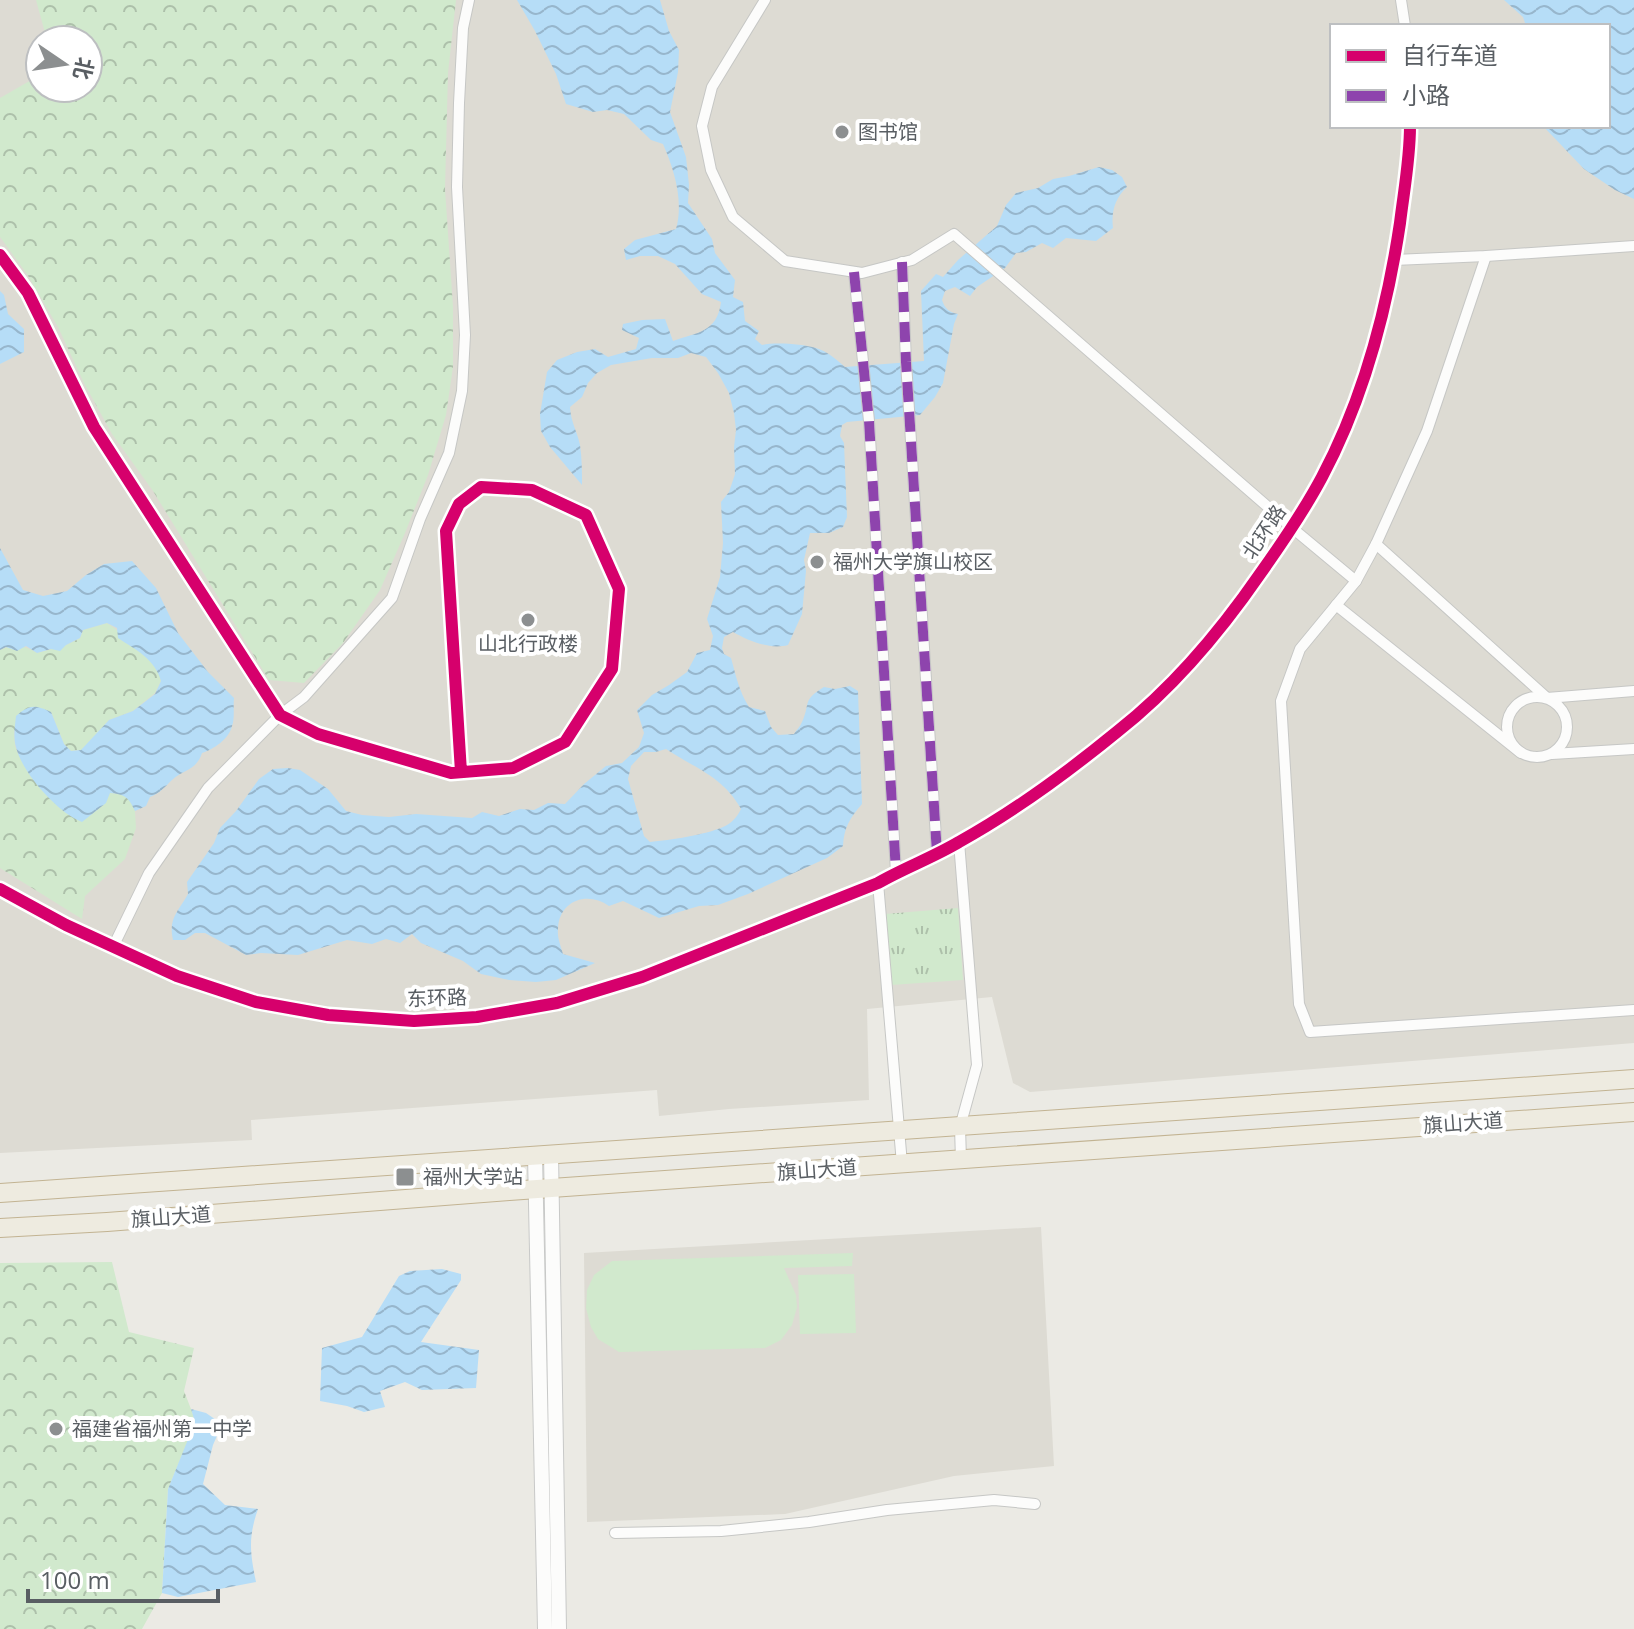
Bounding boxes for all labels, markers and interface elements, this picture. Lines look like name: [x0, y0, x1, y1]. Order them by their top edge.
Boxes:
north arrow: [24, 24, 104, 104]
legend: [1330, 24, 1610, 128]
text: 自行车道: [1402, 38, 1498, 71]
text: 北: [67, 55, 102, 83]
text: 小路: [1402, 78, 1450, 111]
place label: 图书馆: [858, 118, 918, 145]
marker: 图书馆: [833, 123, 851, 141]
street label: 北环路: [1236, 499, 1292, 564]
place label: 福州大学旗山校区: [833, 548, 993, 575]
marker: 福州大学旗山校区: [808, 553, 826, 571]
marker: 山北行政楼: [519, 611, 537, 629]
place label: 山北行政楼: [478, 630, 578, 657]
street label: 东环路: [407, 983, 467, 1012]
street label: 旗山大道: [1422, 1106, 1504, 1139]
street label: 旗山大道: [776, 1153, 858, 1186]
place label: 福州大学站: [423, 1163, 523, 1190]
marker: 福州大学站: [394, 1166, 416, 1188]
street label: 旗山大道: [130, 1200, 212, 1233]
place label: 福建省福州第一中学: [72, 1415, 252, 1442]
marker: 福建省福州第一中学: [47, 1420, 65, 1438]
scale bar: [28, 1553, 218, 1603]
text: 100 m: [40, 1563, 110, 1596]

